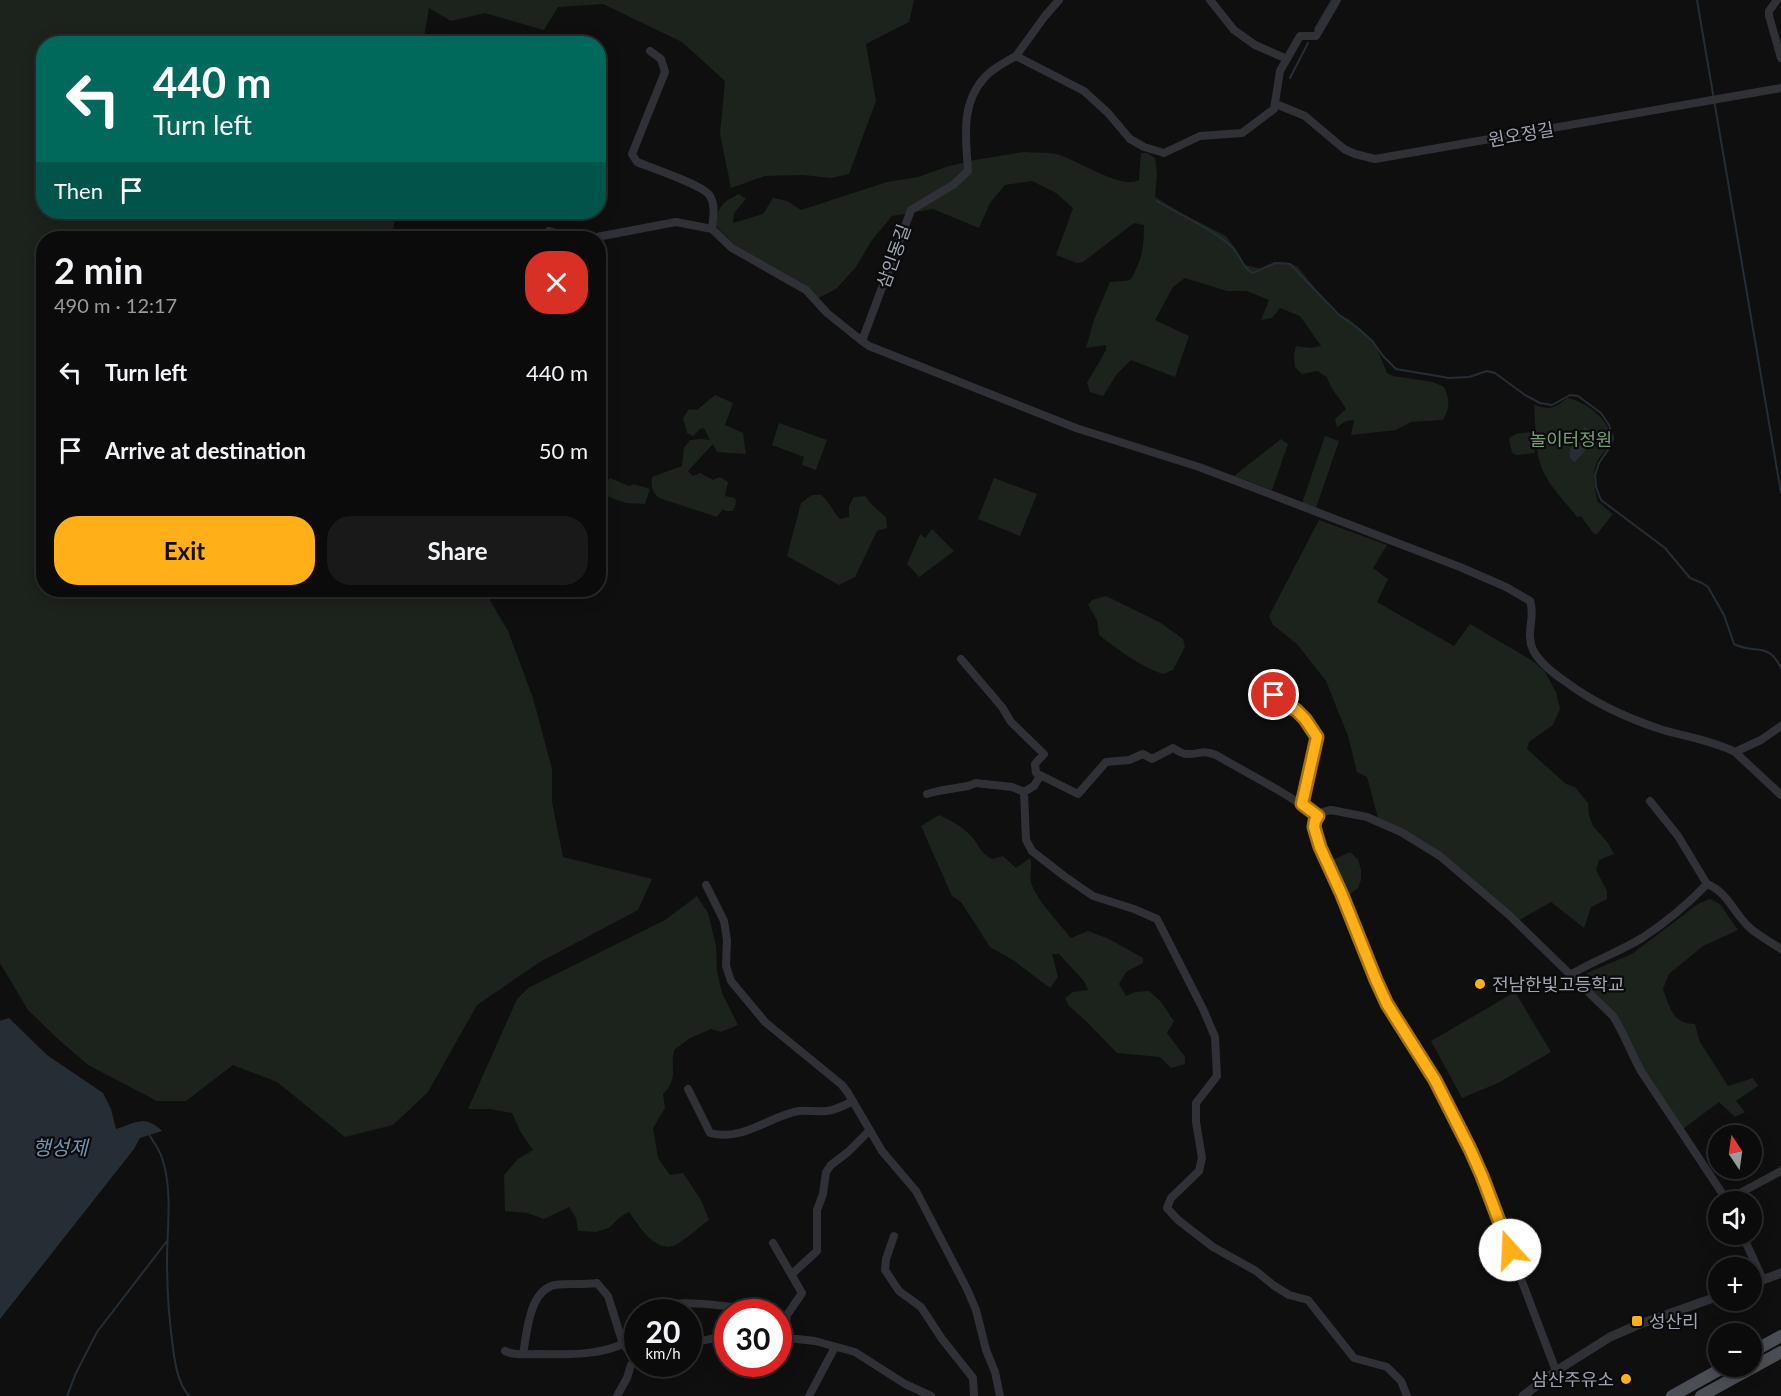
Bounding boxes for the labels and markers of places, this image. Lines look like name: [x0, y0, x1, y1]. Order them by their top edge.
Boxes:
pin: [1248, 669, 1299, 720]
place label: 전남한빛고등학교: [1492, 973, 1624, 995]
marker: 전남한빛고등학교: [1473, 977, 1487, 991]
place label: 성산리: [1649, 1310, 1699, 1332]
marker: 성산리: [1630, 1314, 1644, 1328]
place label: 삼산주유소: [1531, 1368, 1614, 1390]
marker: 삼산주유소: [1619, 1372, 1633, 1386]

